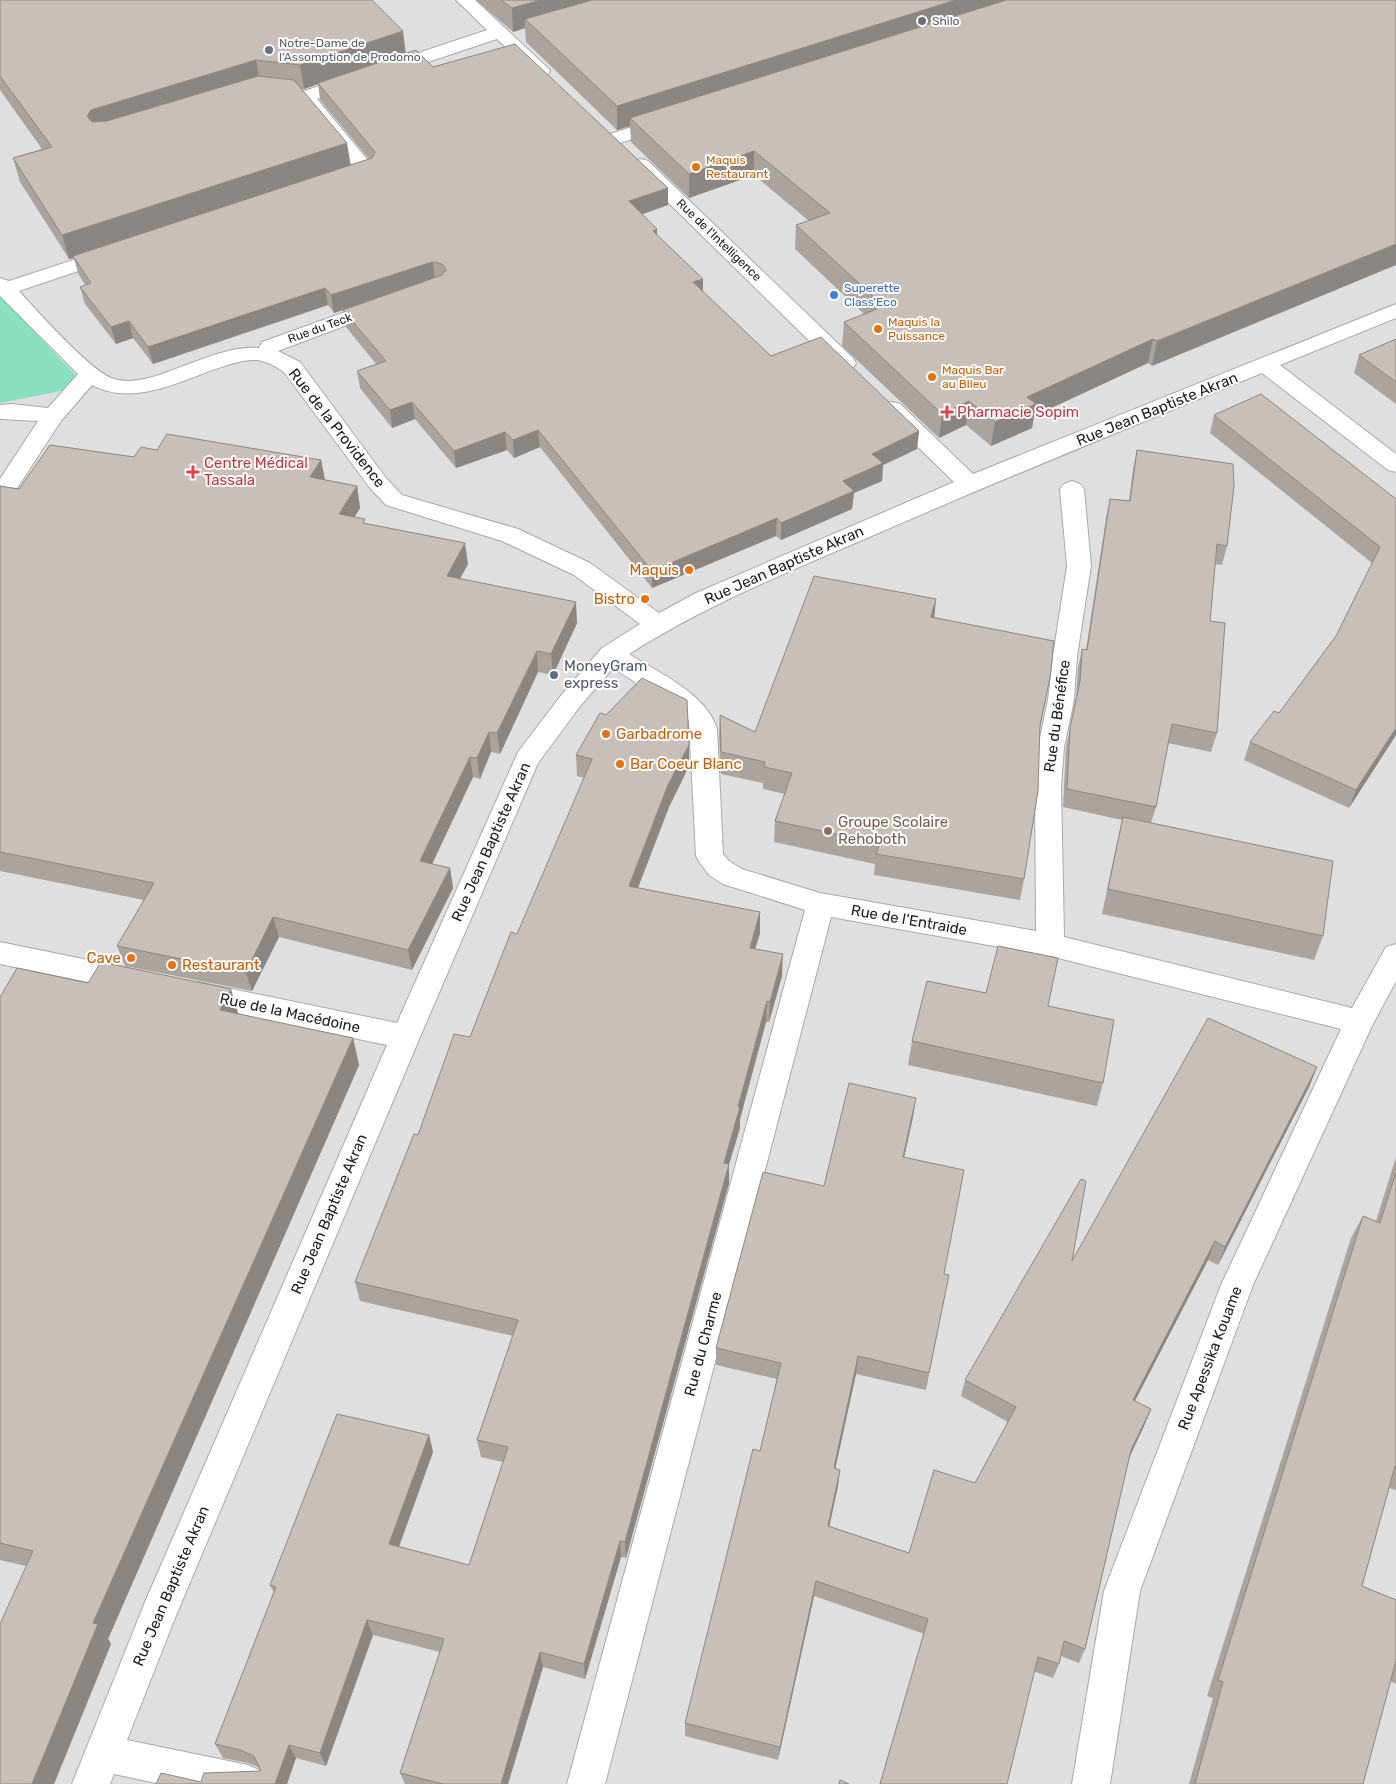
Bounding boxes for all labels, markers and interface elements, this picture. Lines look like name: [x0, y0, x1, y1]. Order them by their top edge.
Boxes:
place label: Shilo: [932, 14, 960, 28]
marker: Shilo: [916, 15, 928, 27]
place label: Notre-Dame de l'Assomption de Prodomo: [279, 36, 421, 64]
marker: Notre-Dame de l'Assomption de Prodomo: [263, 44, 275, 56]
place label: Maquis Restaurant: [706, 153, 768, 181]
marker: Maquis Restaurant: [690, 161, 702, 173]
street label: Rue de l'Intelligence: [674, 196, 764, 284]
place label: Superette Class'Eco: [844, 281, 900, 309]
marker: Superette Class'Eco: [828, 289, 840, 301]
street label: Rue du Teck: [286, 310, 355, 346]
place label: Maquis la Puissance: [888, 315, 946, 343]
marker: Maquis la Puissance: [872, 323, 884, 335]
place label: Maquis Bar au Blleu: [942, 363, 1004, 391]
street label: Rue de la Providence: [285, 365, 389, 491]
street label: Rue Jean Baptiste Akran: [1074, 368, 1240, 450]
marker: Maquis Bar au Blleu: [926, 371, 938, 383]
place label: Pharmacie Sopim: [957, 403, 1079, 421]
marker: Pharmacie Sopim: [941, 406, 953, 418]
place label: Centre Médical Tassala: [204, 454, 308, 489]
marker: Centre Médical Tassala: [186, 465, 200, 479]
street label: Rue Jean Baptiste Akran: [702, 522, 866, 608]
place label: Maquis: [630, 561, 679, 579]
marker: Maquis: [683, 564, 695, 576]
place label: Bistro: [594, 590, 635, 608]
marker: Bistro: [639, 593, 651, 605]
place label: MoneyGram express: [564, 657, 647, 692]
street label: Rue du Bénéfice: [1040, 659, 1074, 773]
marker: MoneyGram express: [548, 669, 560, 681]
place label: Garbadrome: [616, 725, 702, 743]
marker: Garbadrome: [600, 728, 612, 740]
place label: Bar Coeur Blanc: [630, 755, 742, 773]
marker: Bar Coeur Blanc: [614, 758, 626, 770]
street label: Rue Jean Baptiste Akran: [448, 760, 534, 924]
place label: Groupe Scolaire Rehoboth: [838, 813, 948, 848]
marker: Groupe Scolaire Rehoboth: [822, 825, 834, 837]
street label: Rue de l'Entraide: [850, 901, 968, 939]
place label: Cave: [86, 949, 121, 967]
marker: Cave: [125, 952, 137, 964]
place label: Restaurant: [182, 956, 260, 974]
marker: Restaurant: [166, 959, 178, 971]
street label: Rue de la Macédoine: [218, 989, 362, 1037]
street label: Rue Jean Baptiste Akran: [287, 1131, 371, 1297]
street label: Rue Apessika Kouame: [1174, 1284, 1246, 1432]
street label: Rue du Charme: [680, 1290, 726, 1398]
street label: Rue Jean Baptiste Akran: [129, 1503, 213, 1669]

